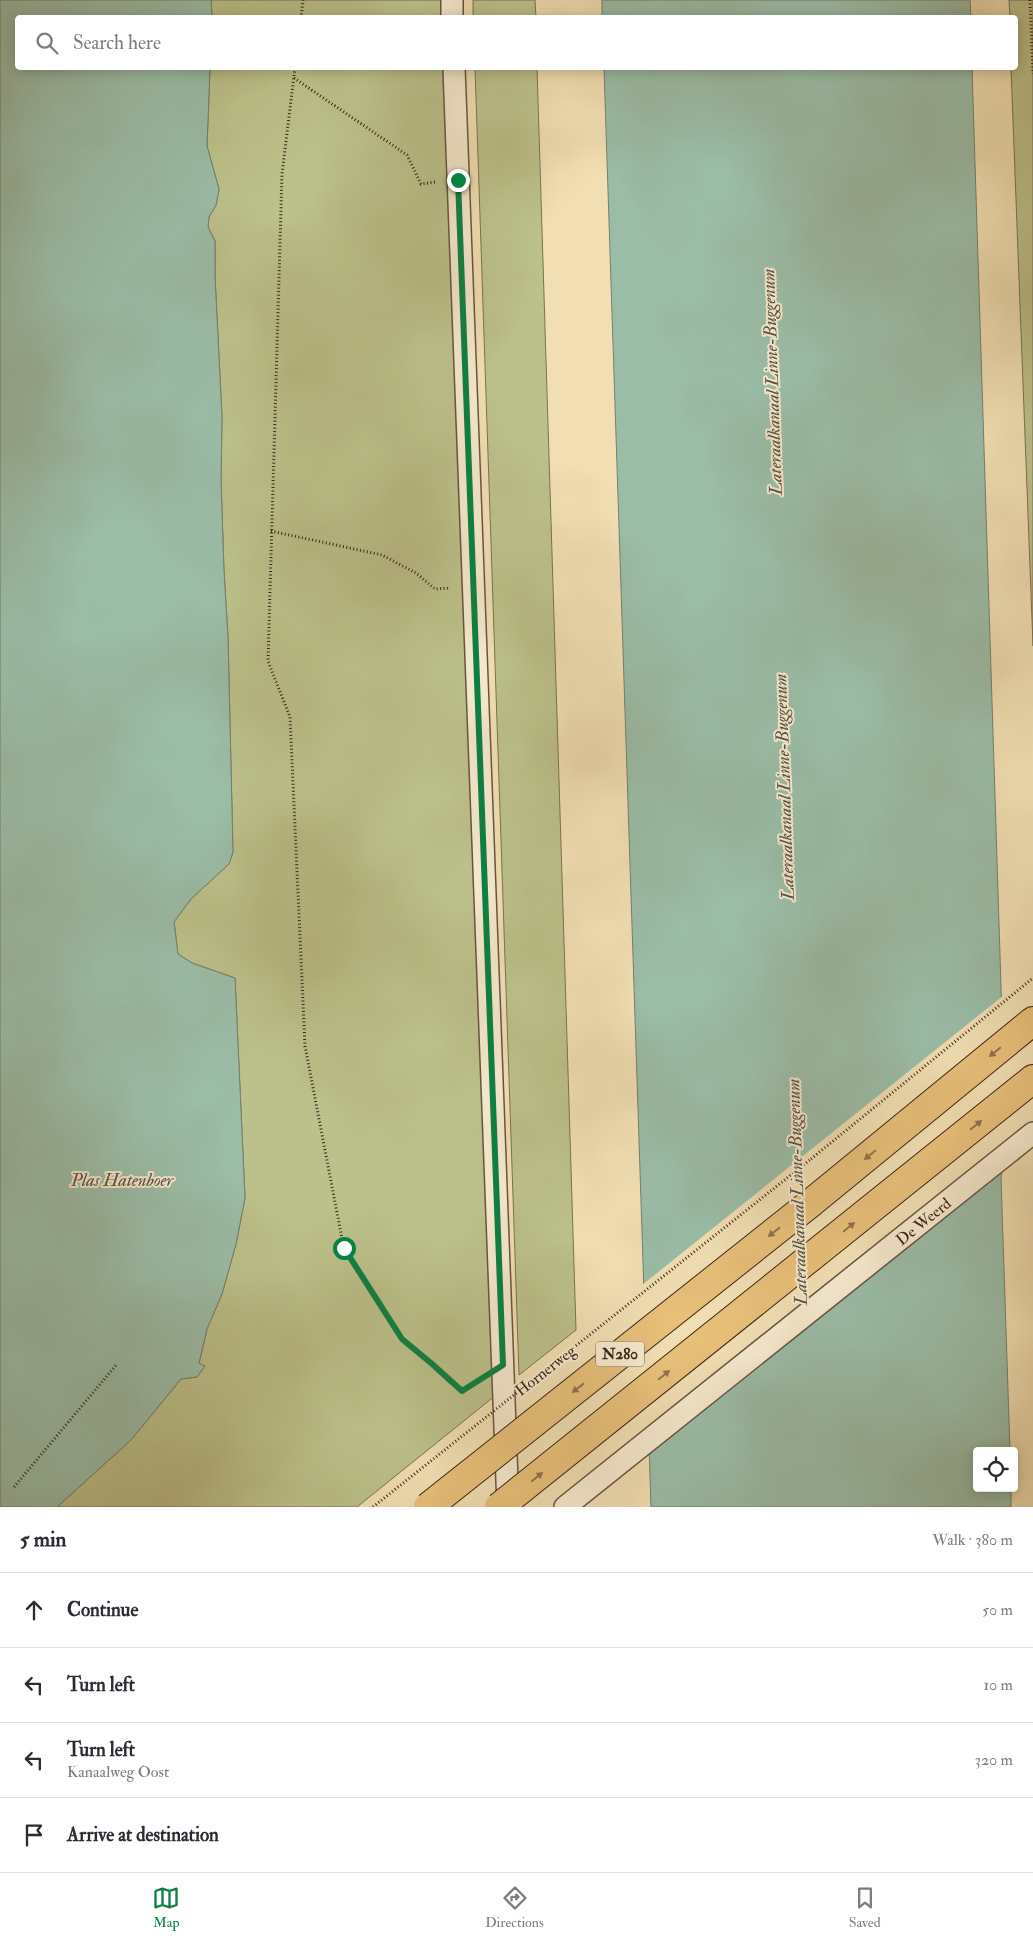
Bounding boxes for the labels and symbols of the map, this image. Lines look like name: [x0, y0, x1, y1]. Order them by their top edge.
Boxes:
route end: [447, 169, 470, 192]
water label: Lateraalkanaal Linne-Buggenum: [757, 268, 788, 497]
water label: Lateraalkanaal Linne-Buggenum: [769, 673, 800, 902]
one-way arrow: [989, 1046, 1002, 1057]
water label: Lateraalkanaal Linne-Buggenum: [782, 1078, 813, 1307]
one-way arrow: [969, 1120, 983, 1130]
one-way arrow: [863, 1149, 876, 1160]
water label: Plas Hatenboer: [70, 1169, 175, 1192]
street label: De Weerd: [892, 1193, 955, 1250]
one-way arrow: [842, 1221, 855, 1232]
one-way arrow: [768, 1227, 781, 1238]
route start: [333, 1237, 356, 1260]
street label: Hornerweg: [511, 1340, 581, 1401]
road number: N280: [596, 1342, 644, 1366]
one-way arrow: [657, 1369, 670, 1380]
one-way arrow: [572, 1382, 585, 1393]
one-way arrow: [530, 1471, 543, 1482]

